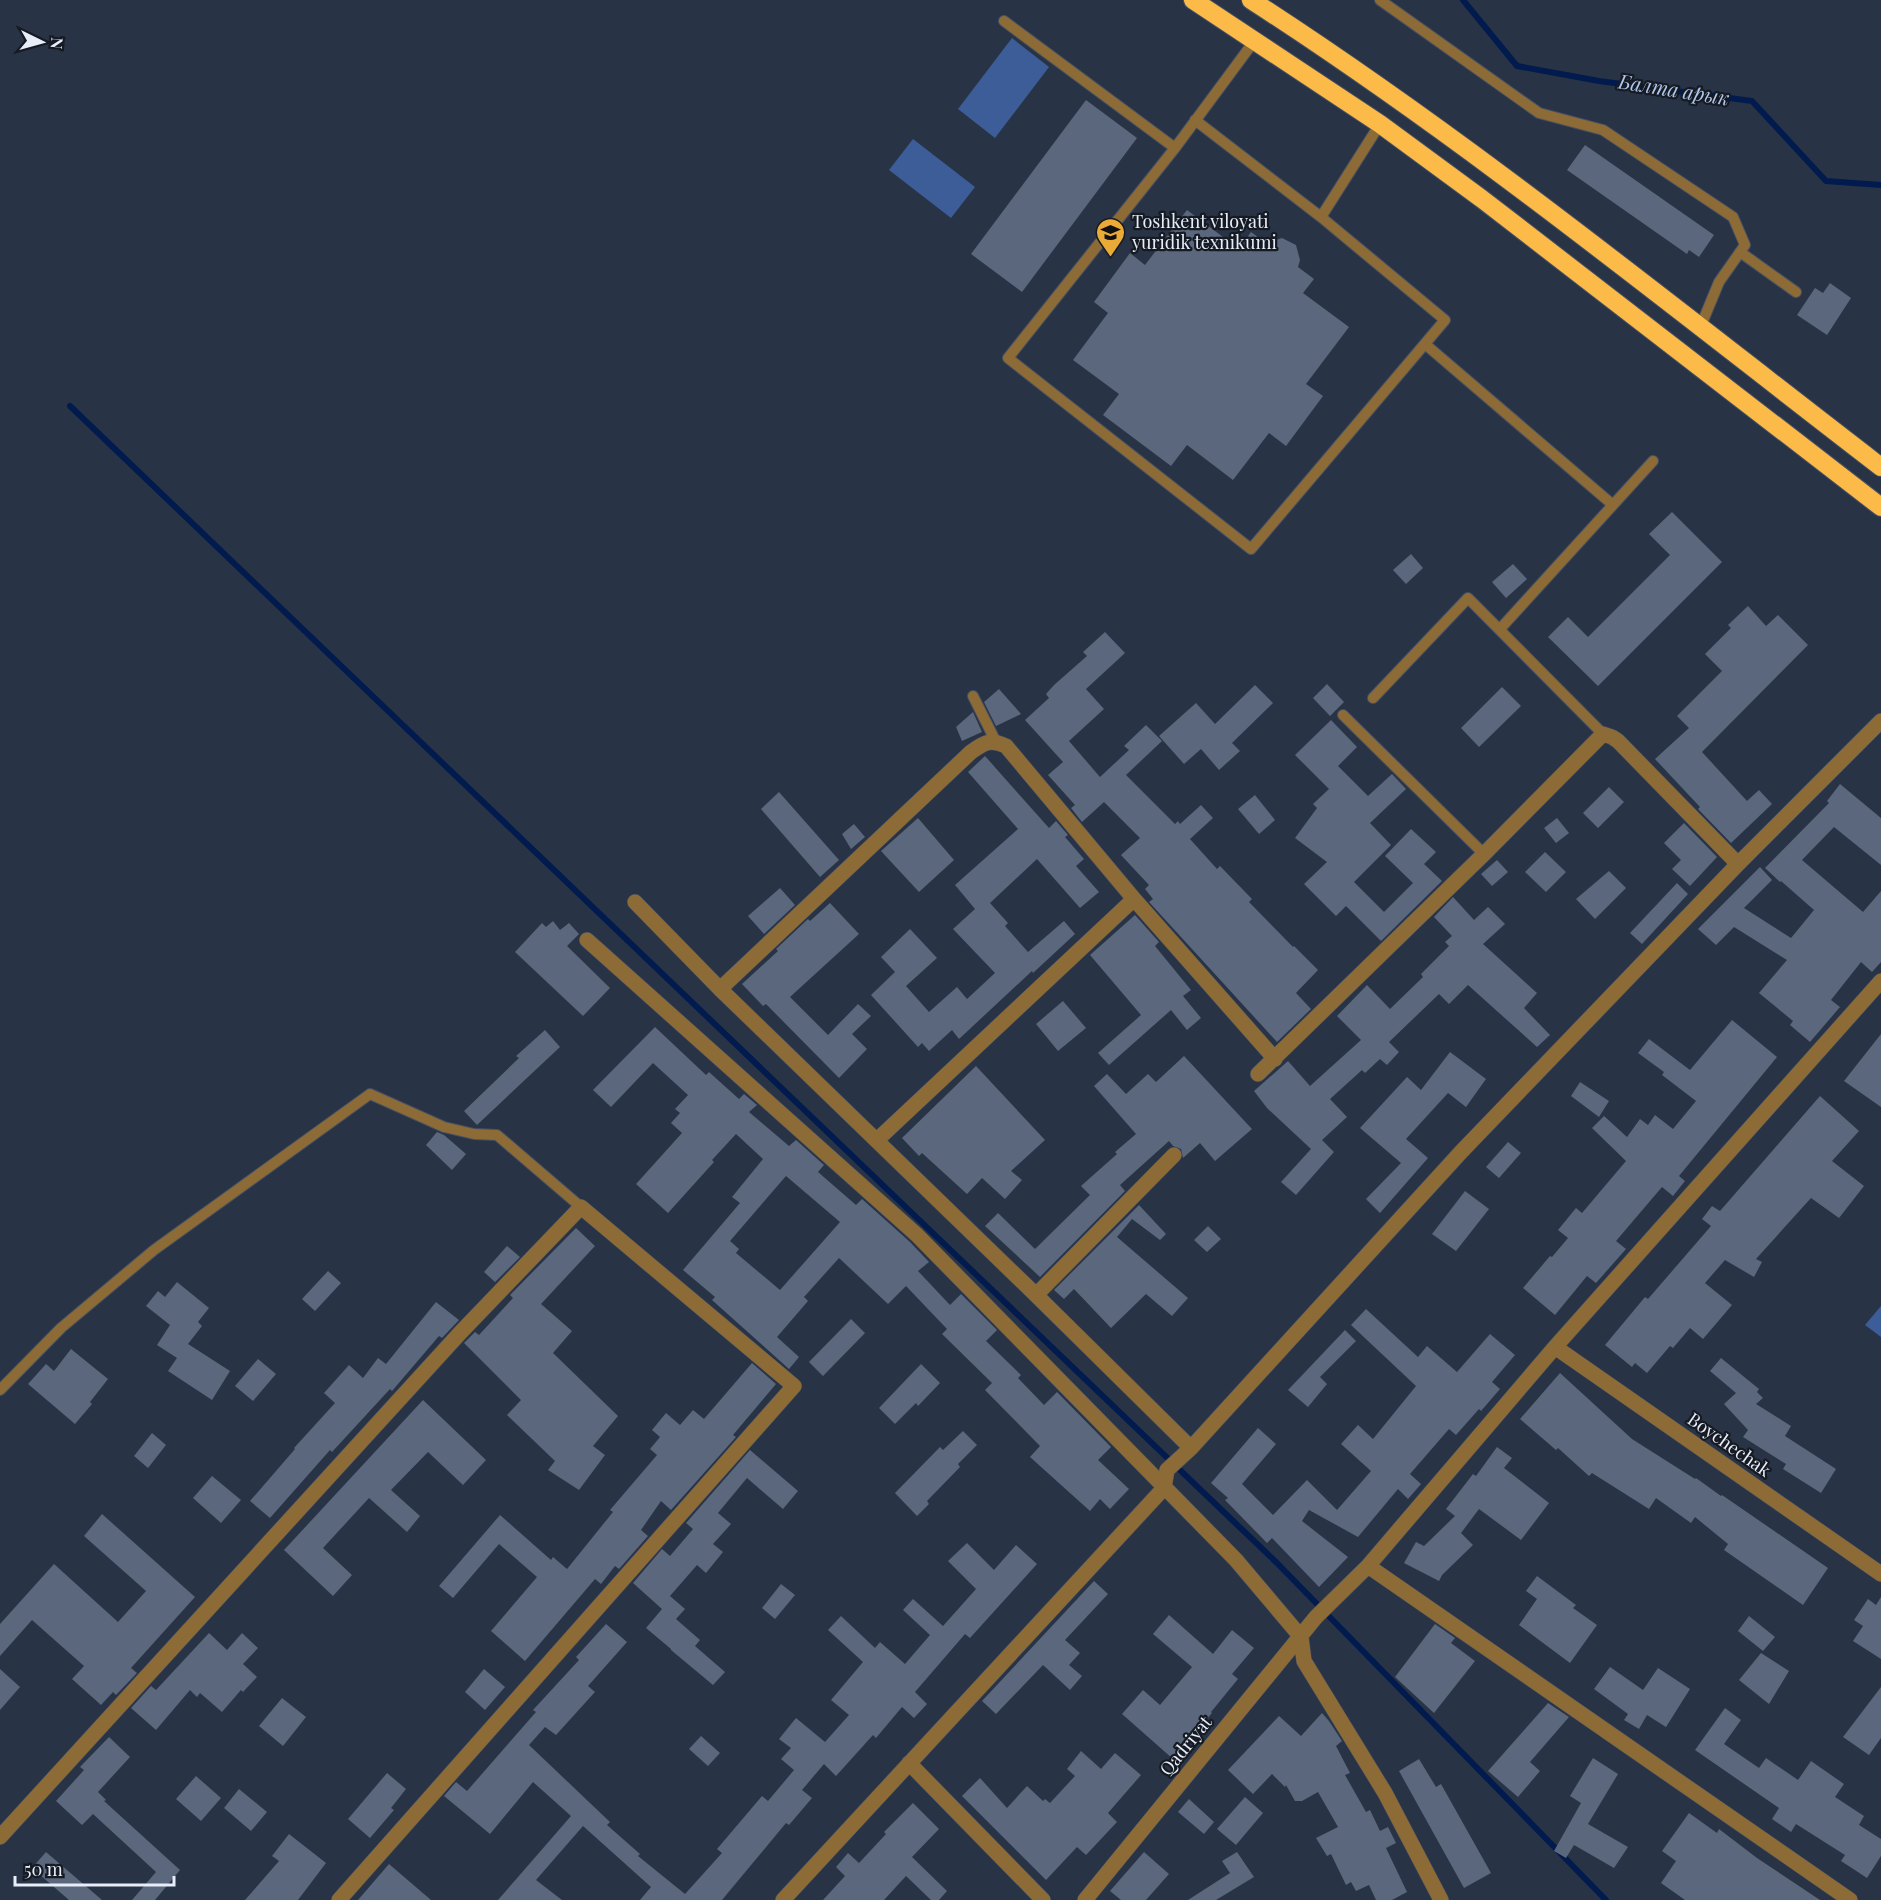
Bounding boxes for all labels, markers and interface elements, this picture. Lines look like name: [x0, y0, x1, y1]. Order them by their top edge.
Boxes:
north arrow: [12, 12, 72, 72]
text: N: [46, 37, 68, 50]
water label: Балта арык: [1616, 66, 1732, 111]
place label: Toshkent viloyati yuridik texnikumi: [1131, 209, 1277, 254]
school or university icon: Toshkent viloyati yuridik texnikumi: [1095, 216, 1127, 258]
street label: Boychechak: [1683, 1407, 1776, 1482]
street label: Qadriyat: [1154, 1710, 1217, 1780]
scale bar: [15, 1849, 174, 1887]
text: 50 m: [24, 1857, 63, 1881]

